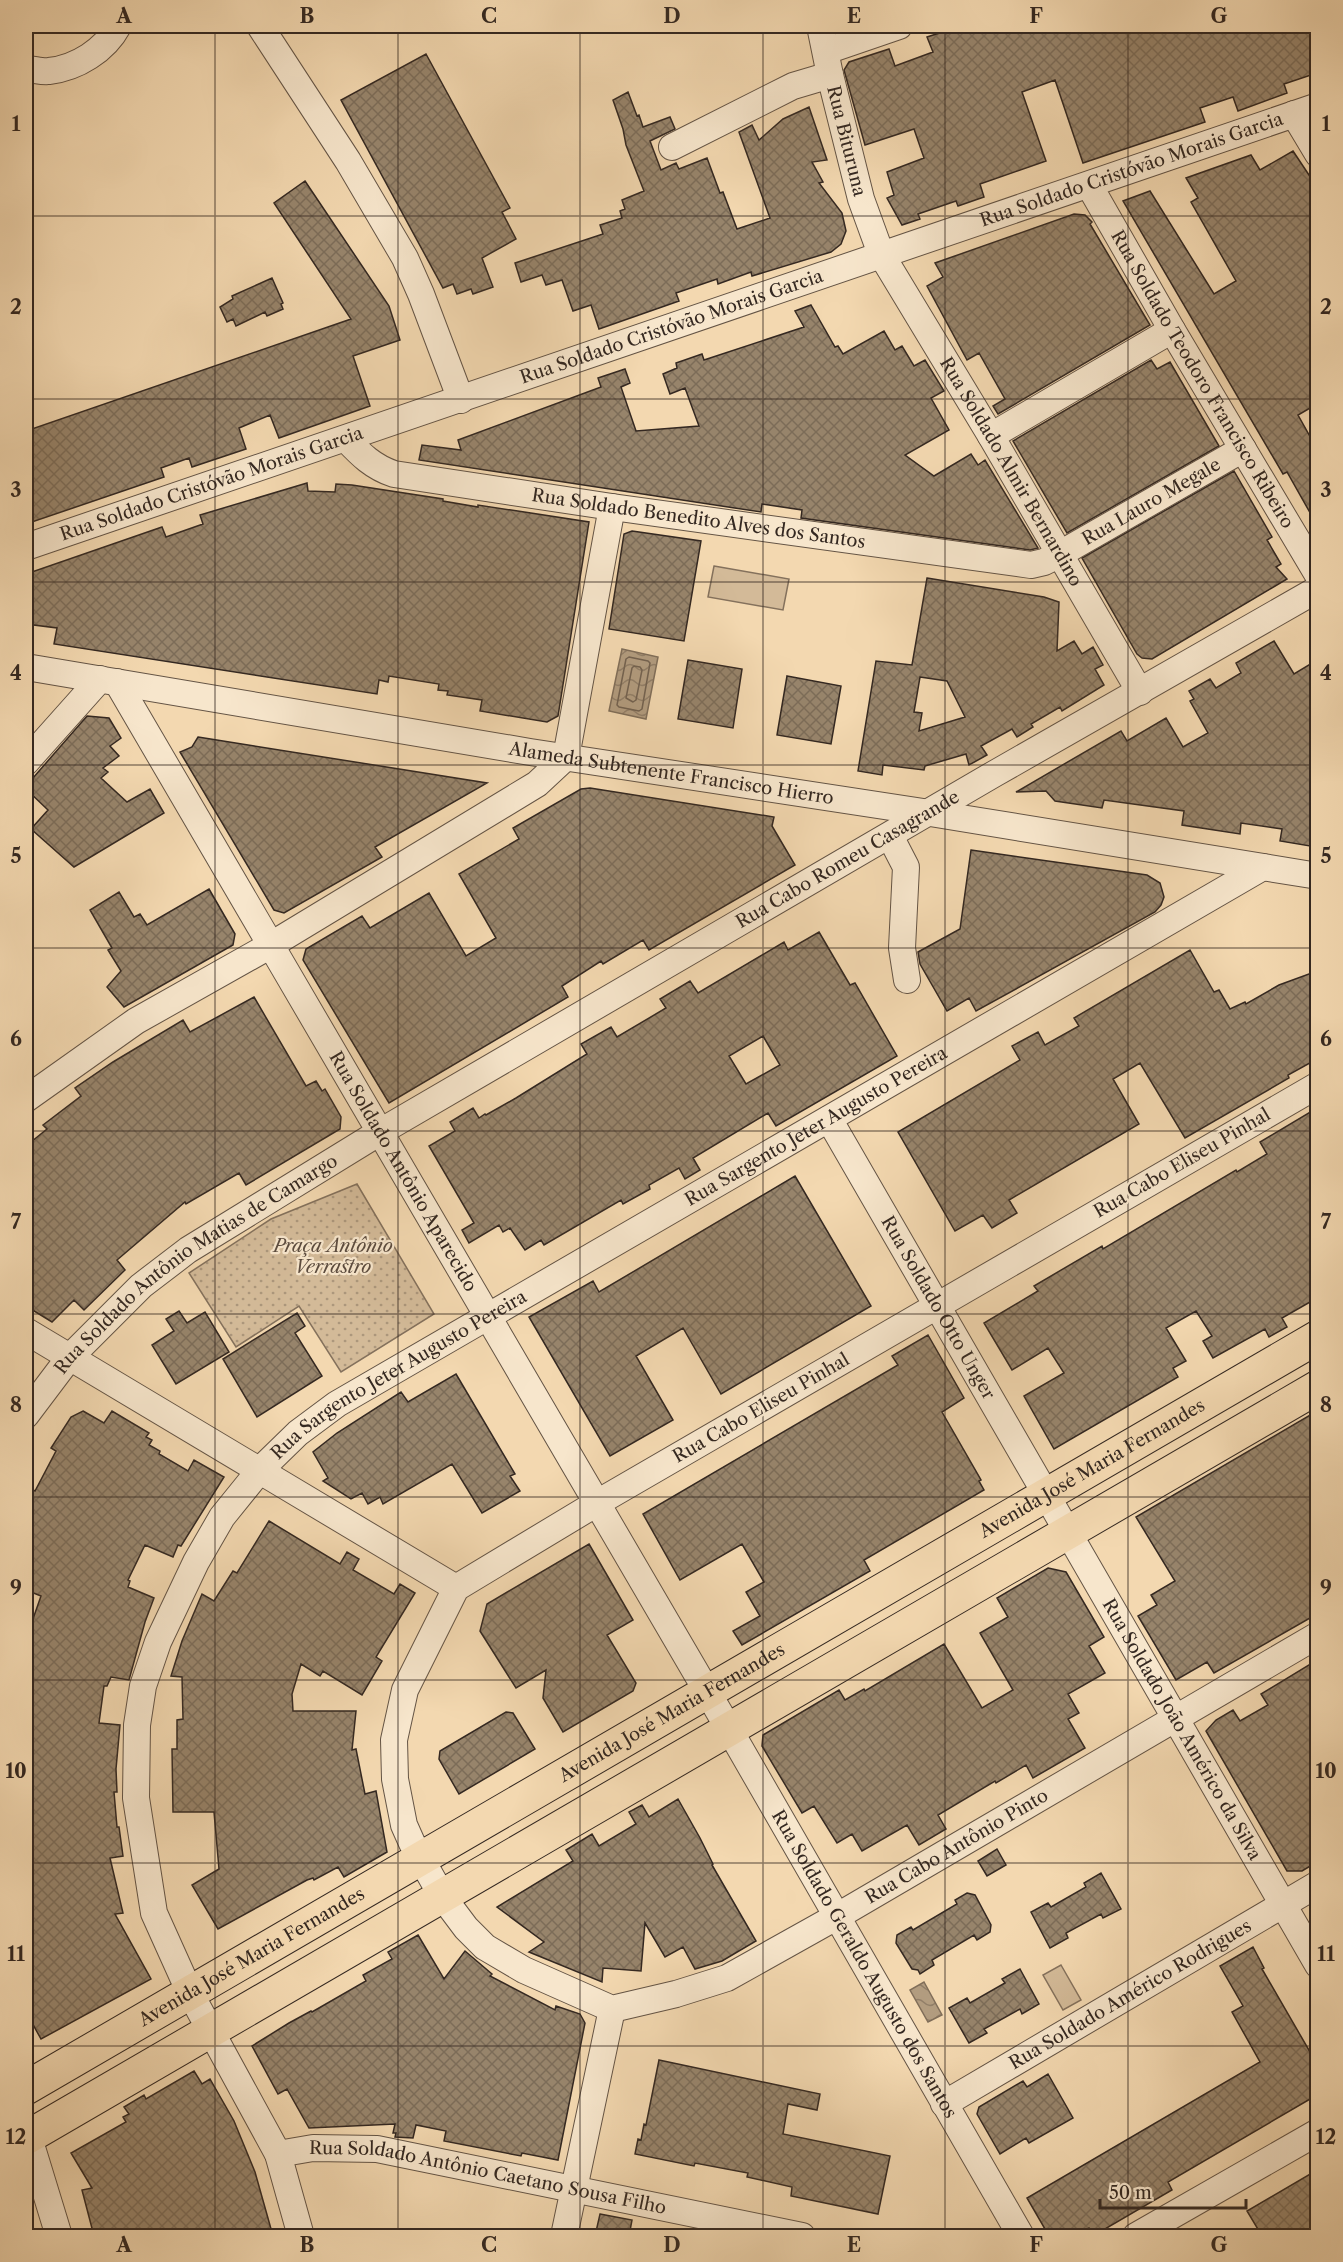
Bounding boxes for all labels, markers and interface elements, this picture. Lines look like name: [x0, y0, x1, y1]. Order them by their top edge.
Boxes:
text: A: [115, 4, 132, 28]
text: B: [300, 4, 315, 28]
text: C: [481, 4, 497, 28]
text: D: [663, 4, 681, 28]
text: E: [847, 4, 861, 28]
text: F: [1029, 4, 1043, 28]
text: G: [1211, 4, 1228, 28]
street label: Rua Bituruna: [822, 83, 871, 199]
street label: Rua Soldado Cristóvão Morais Garcia: [977, 108, 1286, 232]
text: 1: [12, 112, 21, 136]
text: 1: [1322, 112, 1331, 136]
street label: Rua Soldado Teodoro Francisco Ribeiro: [1106, 226, 1299, 532]
street label: Rua Soldado Cristóvão Morais Garcia: [517, 265, 826, 389]
text: 2: [10, 295, 22, 319]
text: 2: [1320, 295, 1332, 319]
street label: Rua Soldado Almir Bernardino: [935, 353, 1087, 590]
street label: Rua Soldado Cristóvão Morais Garcia: [57, 422, 366, 546]
street label: Rua Lauro Megale: [1078, 453, 1224, 550]
text: 3: [10, 478, 22, 502]
text: 3: [1320, 478, 1332, 502]
street label: Rua Soldado Benedito Alves dos Santos: [530, 484, 867, 553]
text: 4: [10, 661, 22, 685]
text: 4: [1320, 661, 1332, 685]
street label: Alameda Subtenente Francisco Hierro: [506, 737, 835, 809]
street label: Rua Cabo Romeu Casagrande: [732, 786, 963, 933]
text: 5: [10, 844, 22, 868]
text: 5: [1320, 844, 1332, 868]
text: 6: [10, 1027, 22, 1051]
text: 6: [1320, 1027, 1332, 1051]
street label: Rua Sargento Jeter Augusto Pereira: [681, 1041, 951, 1211]
street label: Rua Soldado Antônio Aparecido: [324, 1047, 482, 1296]
street label: Rua Cabo Eliseu Pinhal: [1090, 1103, 1274, 1223]
street label: Rua Soldado Antônio Matias de Camargo: [50, 1150, 342, 1378]
text: 7: [11, 1210, 22, 1234]
text: 7: [1321, 1210, 1332, 1234]
street label: Rua Soldado Otto Unger: [876, 1212, 1000, 1404]
park label: Praça Antônio Verrastro: [271, 1235, 393, 1278]
street label: Rua Sargento Jeter Augusto Pereira: [266, 1285, 531, 1464]
street label: Rua Cabo Eliseu Pinhal: [669, 1348, 853, 1468]
text: 8: [10, 1393, 22, 1417]
text: 8: [1320, 1393, 1332, 1417]
street label: Avenida José Maria Fernandes: [974, 1394, 1209, 1543]
text: 9: [10, 1576, 22, 1600]
text: 9: [1320, 1576, 1332, 1600]
street label: Rua Soldado João Américo da Silva: [1098, 1595, 1266, 1865]
street label: Avenida José Maria Fernandes: [554, 1638, 789, 1787]
text: 10: [5, 1759, 27, 1783]
text: 10: [1315, 1759, 1337, 1783]
street label: Rua Cabo Antônio Pinto: [861, 1784, 1052, 1909]
street label: Rua Soldado Geraldo Augusto dos Santos: [767, 1806, 962, 2122]
street label: Avenida José Maria Fernandes: [134, 1883, 369, 2032]
street label: Rua Soldado Américo Rodrigues: [1005, 1915, 1255, 2074]
text: 11: [7, 1942, 25, 1966]
text: 11: [1317, 1942, 1335, 1966]
text: 12: [6, 2125, 26, 2149]
text: 12: [1316, 2125, 1336, 2149]
street label: Rua Soldado Antônio Caetano Sousa Filho: [309, 2137, 668, 2219]
scale bar: [1100, 2172, 1246, 2210]
text: 50 m: [1109, 2182, 1152, 2204]
text: A: [115, 2233, 132, 2257]
text: B: [300, 2233, 315, 2257]
text: C: [481, 2233, 497, 2257]
text: D: [663, 2233, 681, 2257]
text: E: [847, 2233, 861, 2257]
text: F: [1029, 2233, 1043, 2257]
text: G: [1211, 2233, 1228, 2257]

